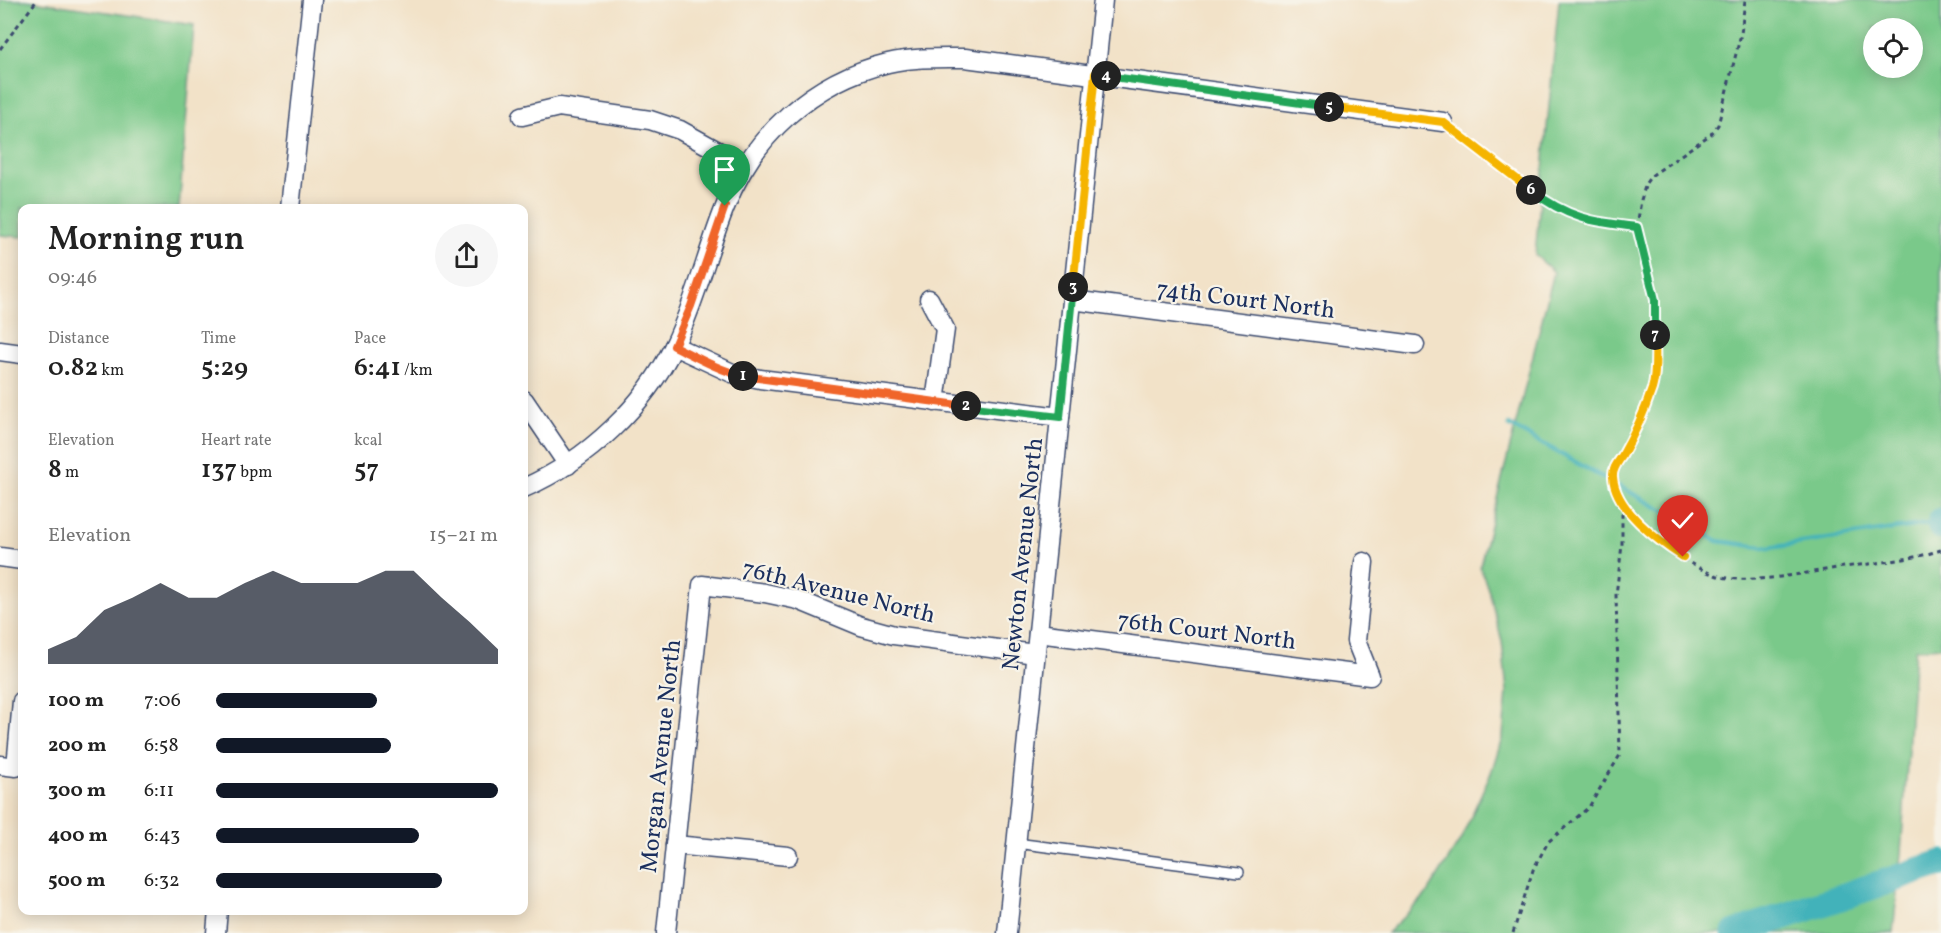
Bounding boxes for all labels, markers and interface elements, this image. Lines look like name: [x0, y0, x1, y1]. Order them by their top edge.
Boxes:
map controls: [1863, 18, 1923, 78]
button: locate: [1863, 18, 1923, 78]
pin: 4: [1091, 61, 1121, 91]
text: 4: [1101, 65, 1111, 87]
pin: 5: [1314, 92, 1344, 122]
text: 5: [1325, 96, 1333, 118]
pin: [699, 144, 750, 206]
icon: arrive: [708, 153, 741, 186]
pin: 6: [1516, 175, 1546, 205]
text: 6: [1527, 179, 1535, 201]
text: Morning run: [48, 218, 245, 264]
button: share: [435, 224, 498, 287]
text: 09:46: [48, 264, 97, 292]
pin: 3: [1058, 272, 1088, 302]
street label: 74th Court North: [1154, 273, 1337, 329]
text: 3: [1069, 276, 1077, 298]
pin: 7: [1640, 320, 1670, 350]
text: 7: [1651, 324, 1659, 346]
text: Distance: [48, 328, 109, 350]
text: Time: [201, 328, 236, 350]
text: Pace: [354, 328, 386, 350]
text: 0.82: [48, 350, 98, 386]
text: 5:29: [201, 350, 248, 386]
text: 6:41: [354, 350, 401, 386]
text: km: [98, 360, 124, 382]
text: /km: [401, 360, 433, 382]
pin: 1: [728, 361, 758, 391]
text: 1: [740, 365, 746, 387]
pin: 2: [951, 391, 981, 421]
text: 2: [962, 395, 970, 417]
text: Elevation: [48, 430, 115, 452]
text: Heart rate: [201, 430, 272, 452]
text: kcal: [354, 430, 382, 452]
street label: Newton Avenue North: [995, 436, 1053, 672]
text: 8: [48, 452, 62, 488]
text: 137: [201, 452, 237, 488]
text: 57: [354, 452, 379, 488]
text: m: [62, 462, 79, 484]
text: bpm: [237, 462, 272, 484]
pin: [1657, 495, 1708, 557]
icon: check: [1666, 504, 1699, 537]
text: Elevation: [48, 522, 131, 550]
text: 15–21 m: [429, 522, 498, 550]
street label: 76th Avenue North: [738, 552, 939, 633]
street label: 76th Court North: [1115, 604, 1298, 660]
street label: Morgan Avenue North: [633, 638, 691, 875]
text: 100 m: [48, 687, 104, 715]
text: 7:06: [144, 687, 181, 715]
text: 200 m: [48, 732, 106, 760]
text: 6:58: [144, 732, 179, 760]
text: 300 m: [48, 777, 106, 805]
text: 6:11: [144, 777, 174, 805]
text: 400 m: [48, 822, 108, 850]
text: 6:43: [144, 822, 180, 850]
text: 500 m: [48, 867, 106, 895]
text: 6:32: [144, 867, 180, 895]

